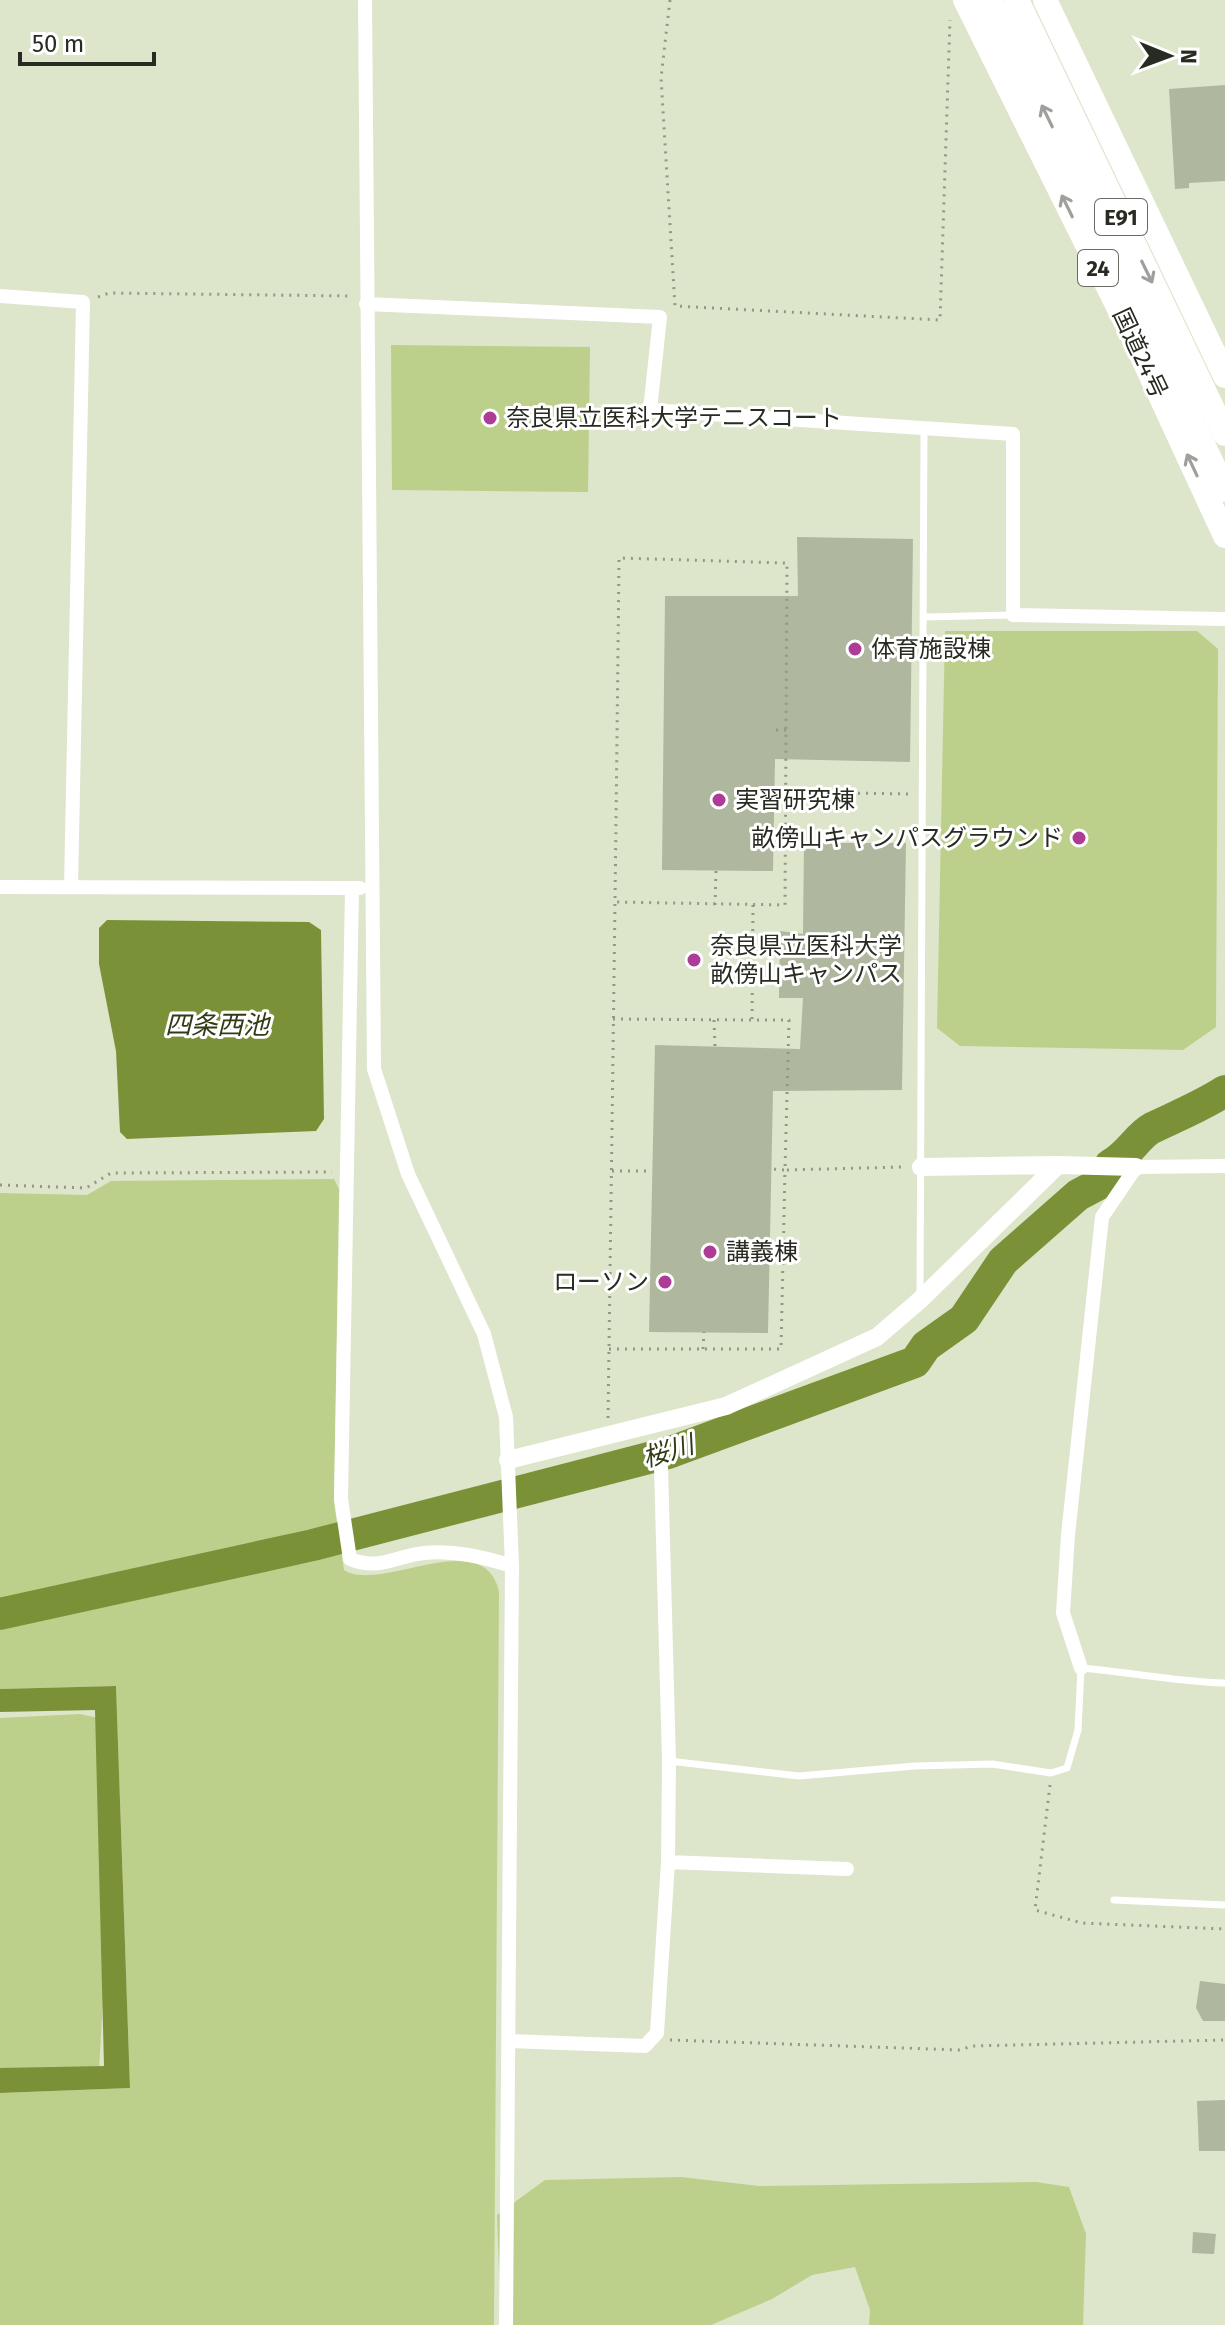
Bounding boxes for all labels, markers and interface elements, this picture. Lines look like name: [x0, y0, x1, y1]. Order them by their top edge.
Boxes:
scale bar: [20, 16, 154, 66]
north arrow: [1129, 16, 1209, 96]
text: 50 m: [32, 30, 84, 58]
text: N: [1175, 49, 1202, 64]
one-way arrow: [1039, 105, 1054, 129]
one-way arrow: [1059, 194, 1075, 218]
road number: E91: [1095, 199, 1147, 235]
road number: 24: [1078, 250, 1118, 286]
one-way arrow: [1140, 260, 1155, 284]
street label: 国道24号: [1107, 304, 1173, 402]
place label: 奈良県立医科大学テニスコート: [506, 404, 842, 432]
marker: 奈良県立医科大学テニスコート: [481, 409, 499, 427]
one-way arrow: [1184, 454, 1199, 478]
place label: 体育施設棟: [871, 635, 991, 663]
marker: 体育施設棟: [846, 640, 864, 658]
place label: 実習研究棟: [735, 786, 855, 814]
marker: 実習研究棟: [710, 791, 728, 809]
place label: 畝傍山キャンパスグラウンド: [751, 824, 1063, 852]
marker: 畝傍山キャンパスグラウンド: [1070, 829, 1088, 847]
place label: 奈良県立医科大学 畝傍山キャンパス: [710, 932, 902, 988]
marker: 奈良県立医科大学 畝傍山キャンパス: [685, 951, 703, 969]
water label: 四条西池: [165, 1010, 272, 1041]
place label: 講義棟: [726, 1238, 798, 1266]
marker: 講義棟: [701, 1243, 719, 1261]
place label: ローソン: [553, 1268, 649, 1296]
marker: ローソン: [656, 1273, 674, 1291]
water label: 桜川: [639, 1428, 700, 1474]

